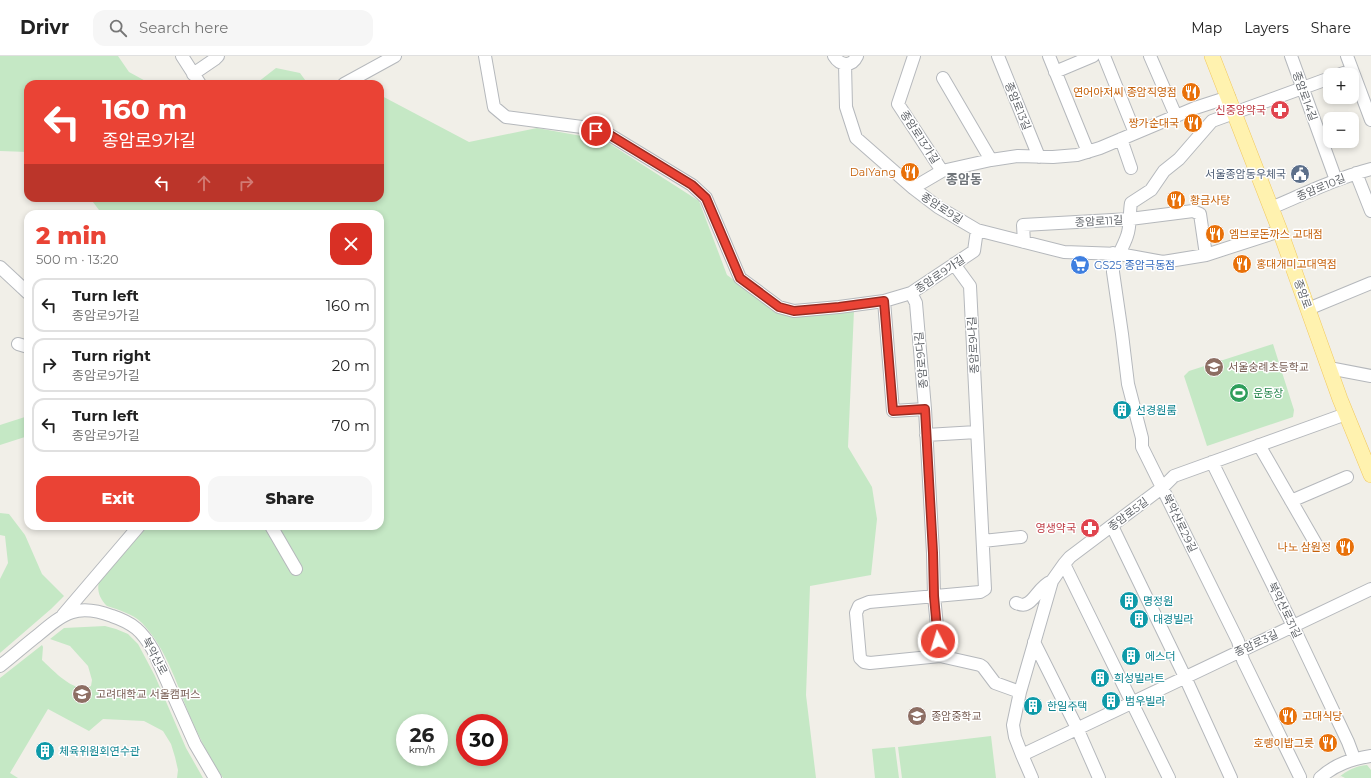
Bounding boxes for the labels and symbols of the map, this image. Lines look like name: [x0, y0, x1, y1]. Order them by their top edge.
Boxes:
street label: 종암로14길: [1290, 69, 1320, 123]
street label: 종암로13길: [1002, 80, 1034, 132]
restaurant icon: 연어아저씨 종암직영점: [1180, 81, 1202, 103]
place label: 연어아저씨 종암직영점: [1073, 85, 1177, 99]
pharmacy icon: 신중앙약국: [1269, 99, 1291, 121]
place label: 신중앙약국: [1215, 103, 1266, 117]
street label: 종암로13가길: [898, 108, 942, 166]
restaurant icon: 짱가순대국: [1182, 112, 1204, 134]
pin: [579, 114, 613, 148]
place label: 짱가순대국: [1128, 116, 1179, 130]
restaurant icon: DalYang: [899, 161, 921, 183]
public building icon: 서울종암동우체국: [1289, 163, 1311, 185]
place label: DalYang: [850, 165, 896, 179]
place label: 서울종암동우체국: [1205, 167, 1286, 181]
district label: 종암동: [946, 171, 982, 187]
street label: 종암로10길: [1294, 171, 1348, 203]
street label: 종암로9길: [918, 189, 966, 227]
restaurant icon: 황금사탕: [1165, 189, 1187, 211]
place label: 황금사탕: [1190, 193, 1230, 207]
street label: 종암로11길: [1074, 213, 1124, 229]
restaurant icon: 엠브로돈까스 고대점: [1204, 223, 1226, 245]
place label: 엠브로돈까스 고대점: [1229, 227, 1323, 241]
street label: 종암로9가길: [912, 252, 968, 296]
restaurant icon: 홍대개미고대역점: [1231, 253, 1253, 275]
supermarket icon: GS25 종암극동점: [1069, 254, 1091, 276]
place label: 홍대개미고대역점: [1256, 257, 1337, 271]
place label: GS25 종암극동점: [1094, 258, 1175, 272]
street label: 종암로: [1291, 277, 1315, 311]
street label: 종암로9나길: [965, 316, 981, 374]
street label: 종암로9다길: [912, 331, 930, 389]
school or university icon: 서울숭례초등학교: [1203, 356, 1225, 378]
place label: 서울숭례초등학교: [1228, 360, 1309, 374]
sports icon: 운동장: [1228, 382, 1250, 404]
place label: 운동장: [1253, 386, 1283, 400]
building icon: 선경원룸: [1111, 399, 1133, 421]
place label: 선경원룸: [1136, 403, 1176, 417]
street label: 북악산로29길: [1160, 491, 1200, 555]
street label: 종암로5길: [1105, 494, 1151, 534]
pharmacy icon: 영생약국: [1079, 517, 1101, 539]
place label: 영생약국: [1036, 521, 1076, 535]
restaurant icon: 나노 삼원정: [1334, 536, 1356, 558]
place label: 나노 삼원정: [1278, 540, 1331, 554]
street label: 북악산로31길: [1265, 580, 1305, 640]
building icon: 명정원: [1118, 590, 1140, 612]
place label: 명정원: [1143, 594, 1173, 608]
building icon: 대경빌라: [1128, 608, 1150, 630]
place label: 대경빌라: [1153, 612, 1193, 626]
position arrow: [917, 620, 959, 662]
street label: 종암로3길: [1232, 627, 1280, 659]
street label: 북악산로: [139, 635, 171, 677]
building icon: 에스더: [1120, 645, 1142, 667]
place label: 에스더: [1145, 649, 1175, 663]
building icon: 희성빌라트: [1089, 667, 1111, 689]
place label: 희성빌라트: [1114, 671, 1165, 685]
school or university icon: 고려대학교 서울캠퍼스: [71, 683, 93, 705]
place label: 고려대학교 서울캠퍼스: [96, 687, 200, 701]
building icon: 범우빌라: [1100, 690, 1122, 712]
place label: 범우빌라: [1125, 694, 1165, 708]
building icon: 한일주택: [1022, 695, 1044, 717]
place label: 한일주택: [1047, 699, 1087, 713]
school or university icon: 종암중학교: [906, 705, 928, 727]
restaurant icon: 고대식당: [1277, 705, 1299, 727]
place label: 종암중학교: [931, 709, 982, 723]
place label: 고대식당: [1302, 709, 1342, 723]
speed limit sign: 30: [456, 714, 508, 766]
restaurant icon: 호랭이밥그릇: [1317, 732, 1339, 754]
place label: 호랭이밥그릇: [1253, 736, 1314, 750]
building icon: 체육위원회연수관: [34, 740, 56, 762]
place label: 체육위원회연수관: [59, 744, 140, 758]

